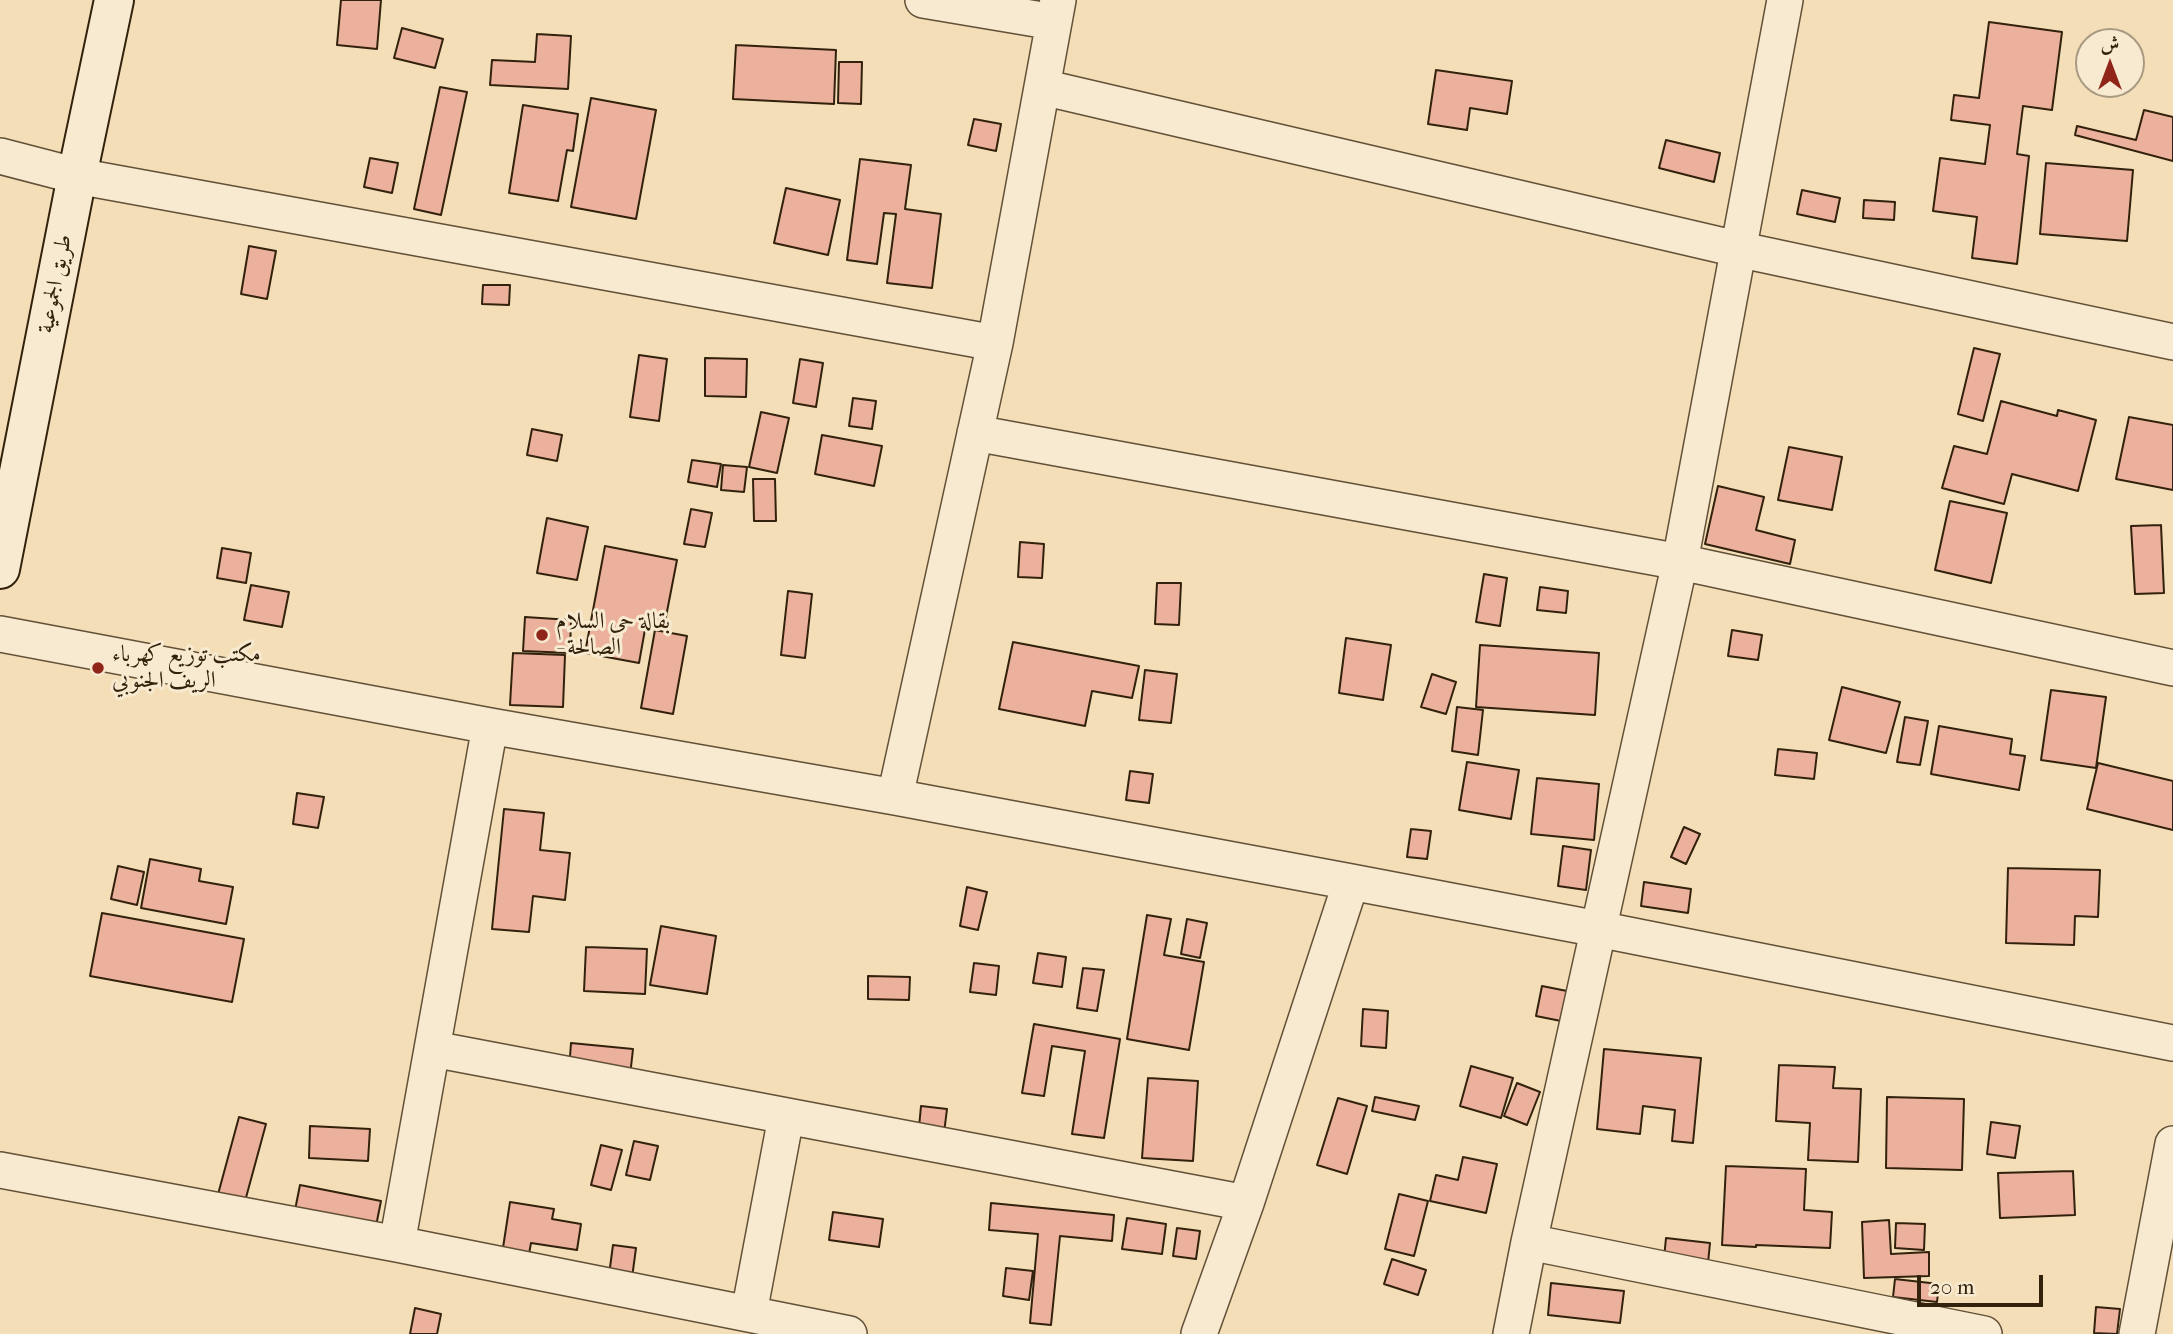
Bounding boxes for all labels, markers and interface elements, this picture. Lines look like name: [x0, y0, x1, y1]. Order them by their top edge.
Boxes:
north arrow: [2075, 28, 2145, 98]
text: ش: [2101, 33, 2119, 55]
street label: طريق الجموعية: [33, 232, 79, 336]
place label: بقالة حي السلام - الصالحة: [556, 608, 670, 662]
marker: بقالة حي السلام - الصالحة: [534, 627, 550, 643]
place label: مكتب توزيع كهرباء الريف الجنوبي: [112, 641, 261, 695]
marker: مكتب توزيع كهرباء الريف الجنوبي: [90, 660, 106, 676]
scale bar: [1921, 1260, 2047, 1304]
text: 20 m: [1930, 1275, 1974, 1299]

